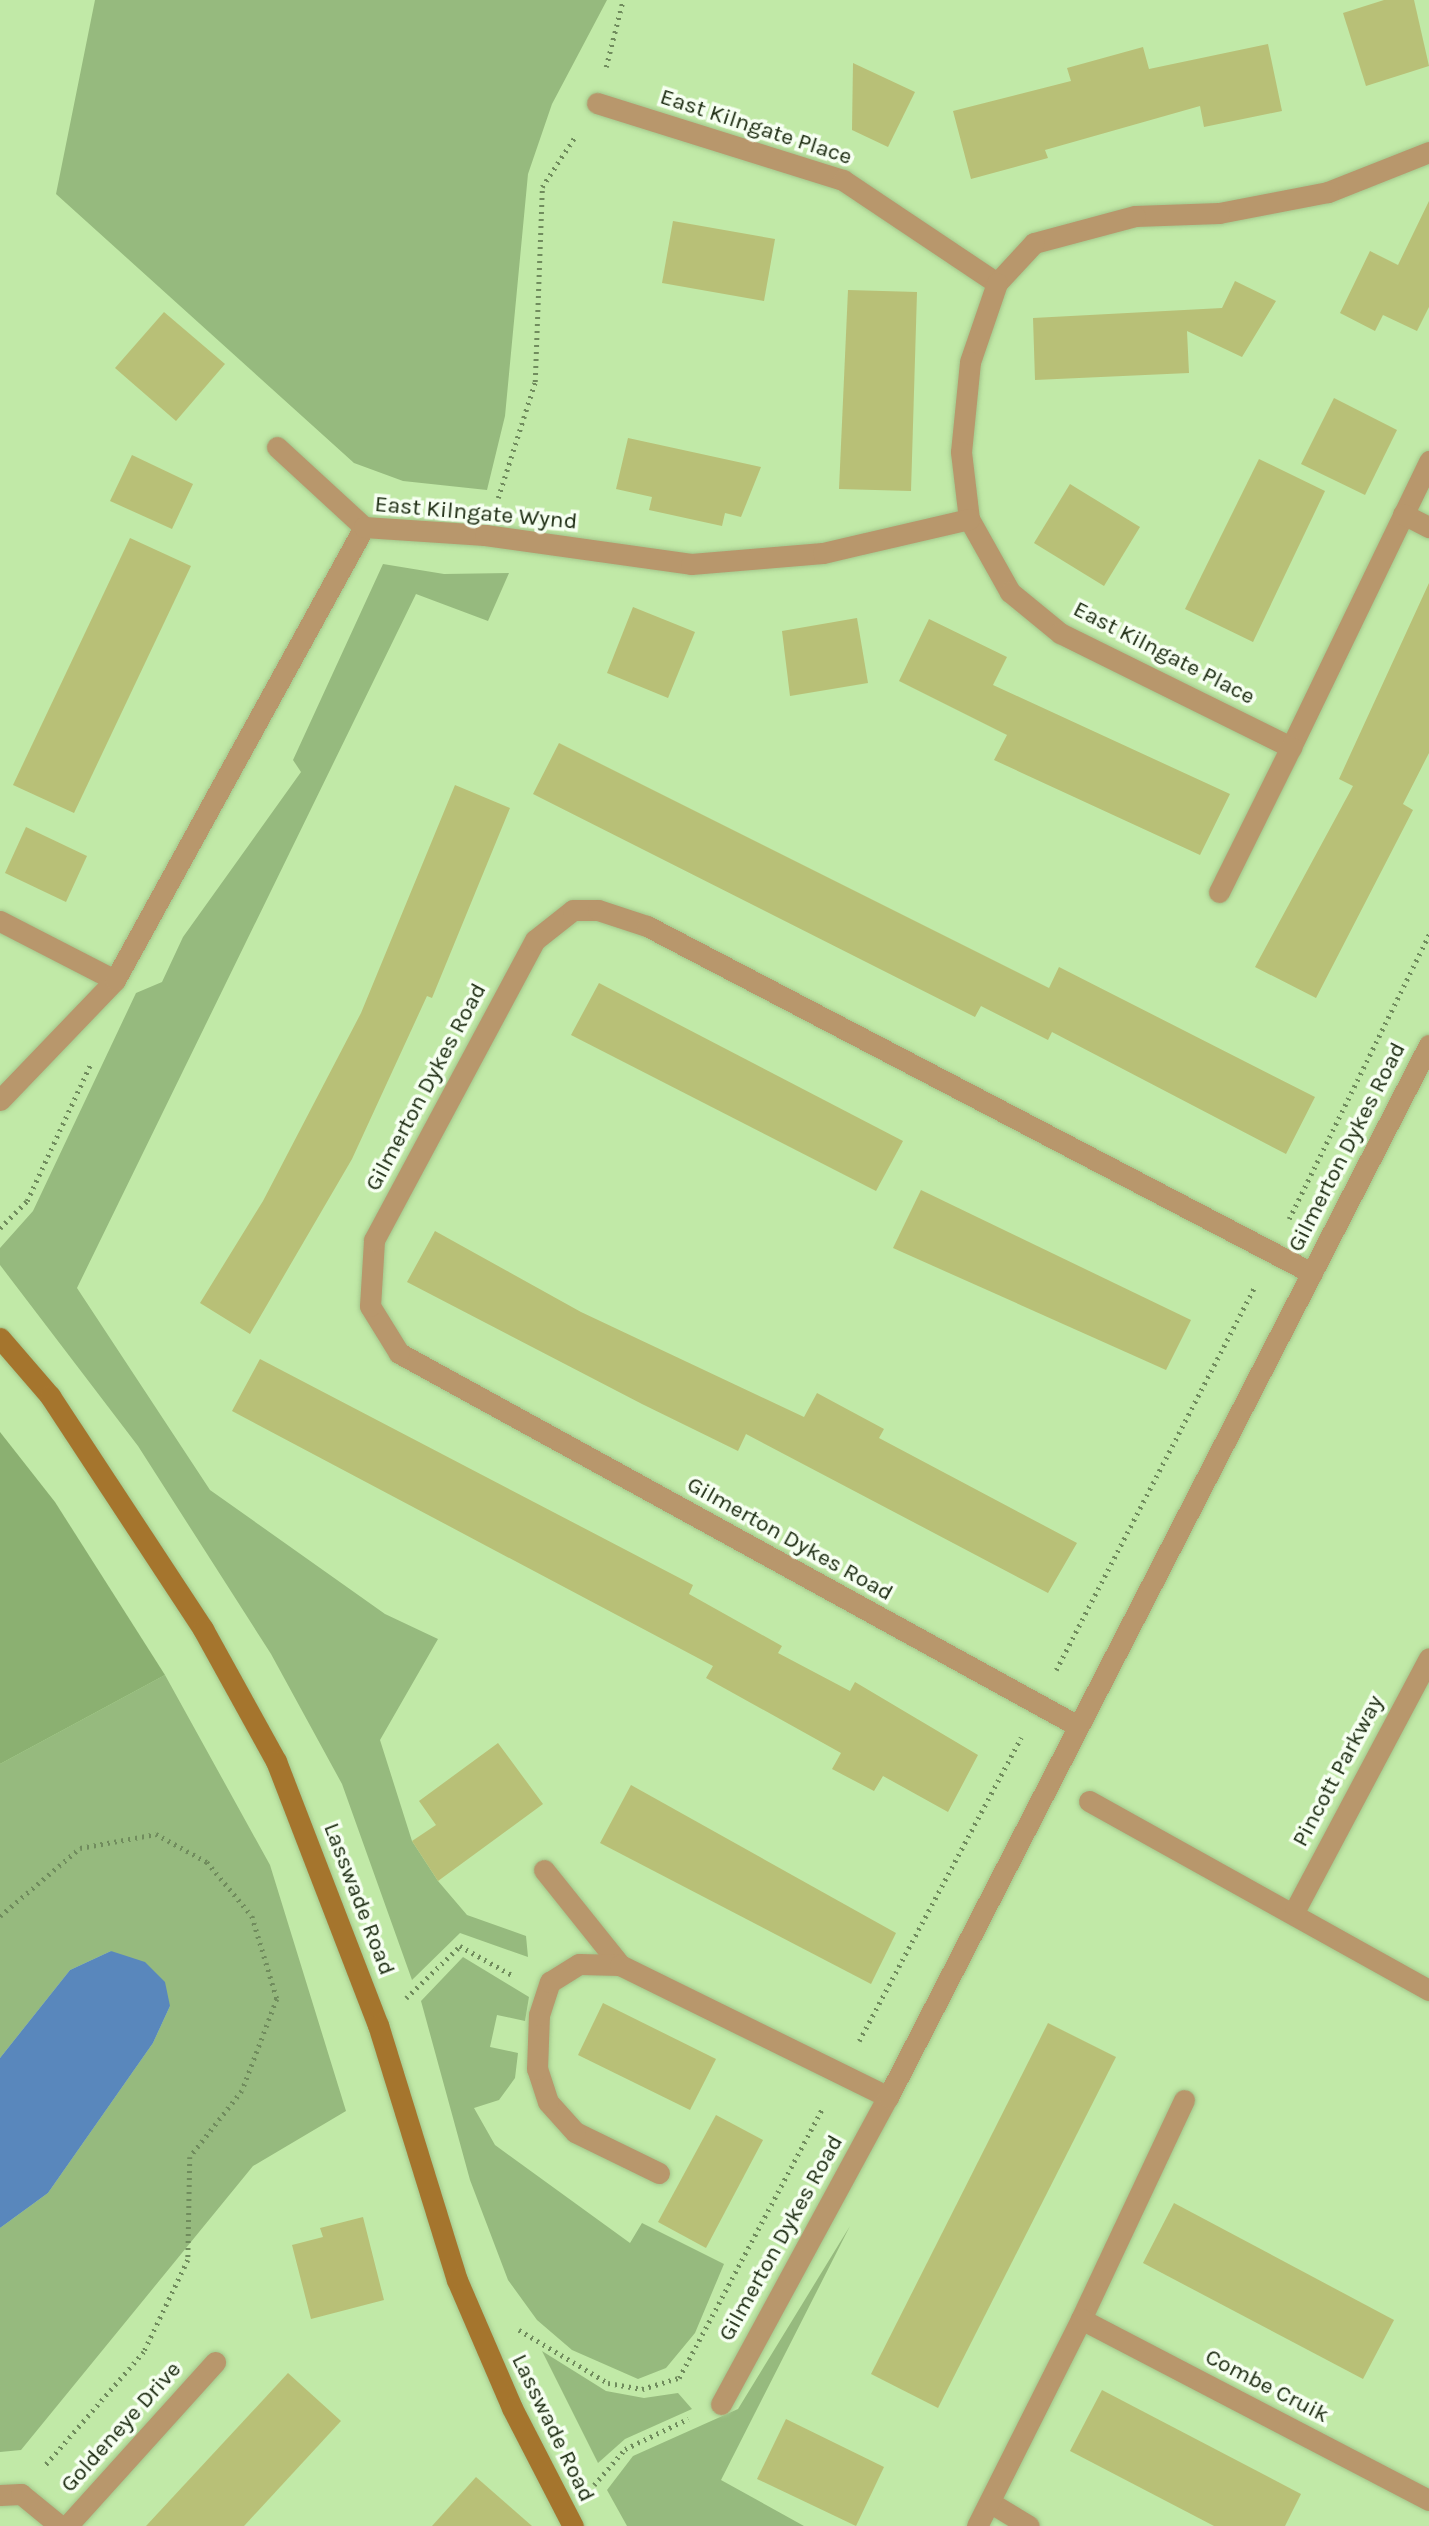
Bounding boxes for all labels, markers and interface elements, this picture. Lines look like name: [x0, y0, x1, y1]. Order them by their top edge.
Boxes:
street label: East Kilngate Place: [657, 83, 855, 171]
street label: East Kilngate Wynd: [374, 490, 578, 536]
street label: East Kilngate Place: [1069, 595, 1259, 711]
street label: Gilmerton Dykes Road: [359, 978, 493, 1196]
street label: Gilmerton Dykes Road: [1282, 1038, 1412, 1256]
street label: Gilmerton Dykes Road: [682, 1471, 898, 1607]
street label: Pincott Parkway: [1287, 1691, 1389, 1851]
street label: Lasswade Road: [317, 1819, 401, 1979]
street label: Gilmerton Dykes Road: [713, 2130, 849, 2346]
street label: Combe Cruik: [1200, 2343, 1334, 2429]
street label: Lasswade Road: [505, 2350, 601, 2506]
street label: Goldeneye Drive: [55, 2356, 187, 2498]

